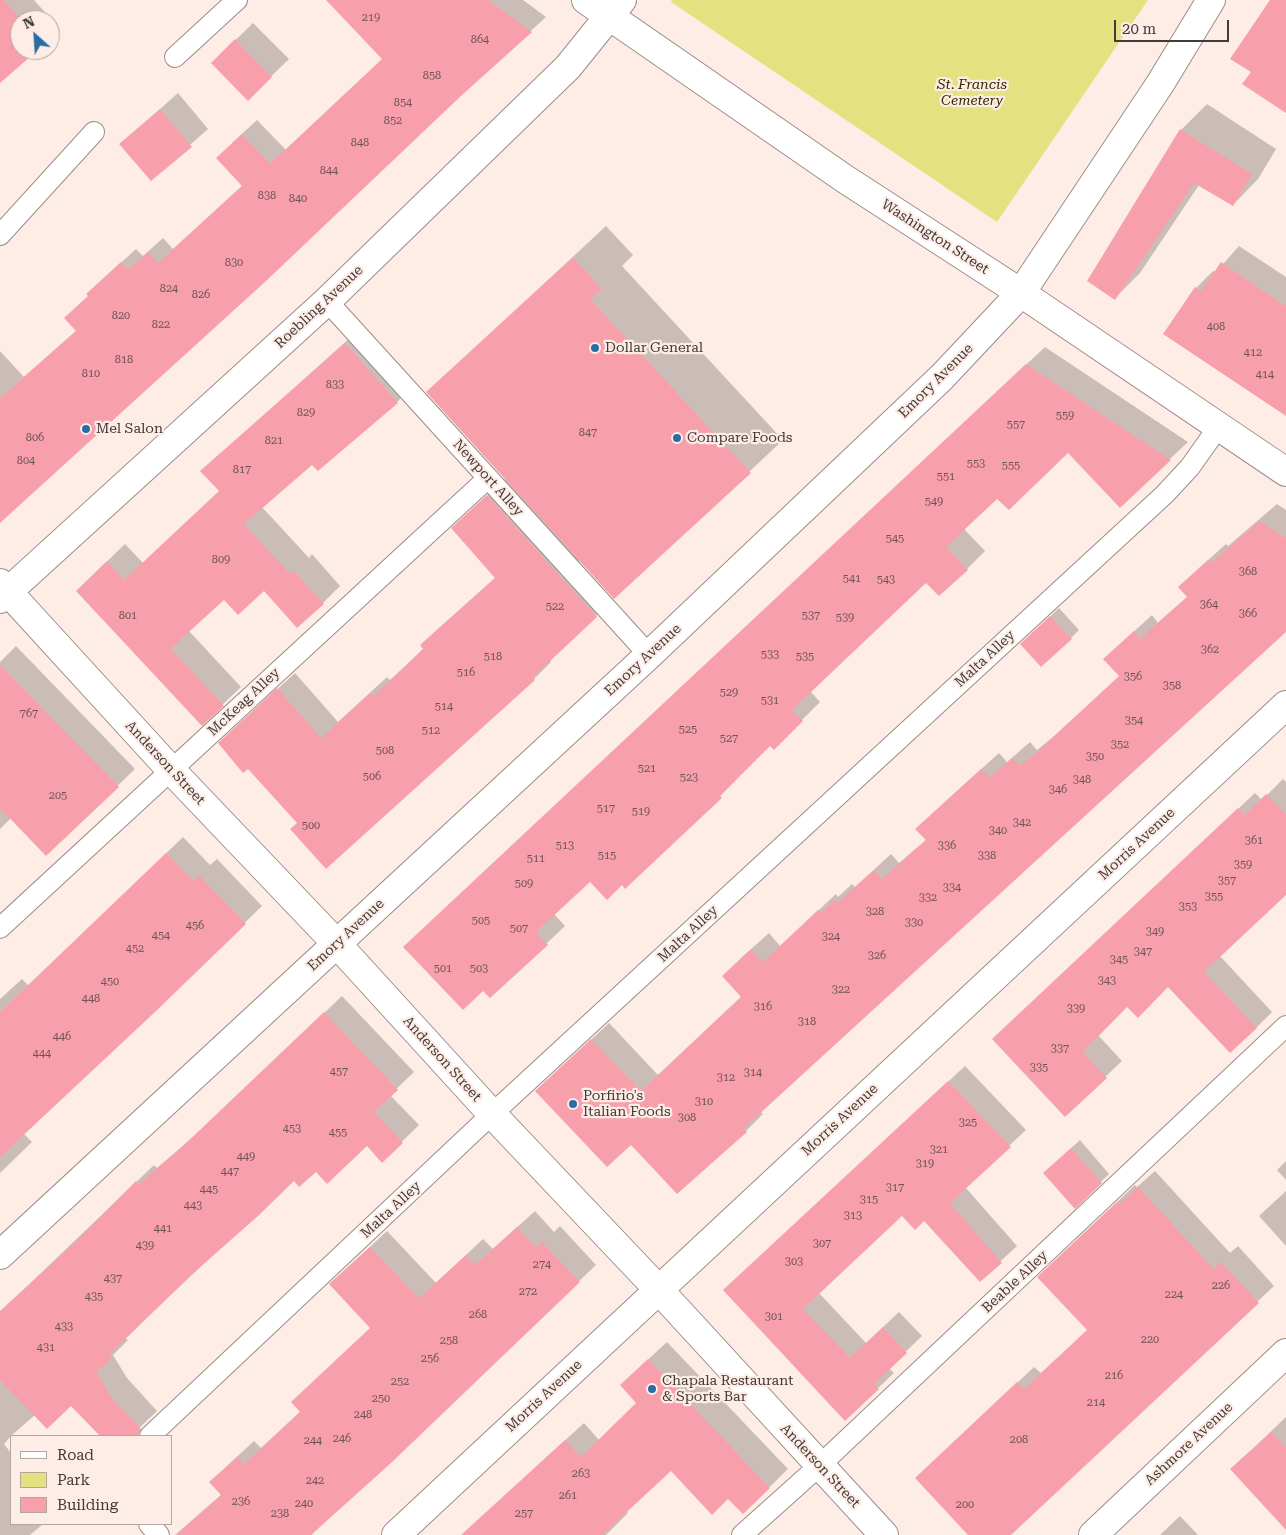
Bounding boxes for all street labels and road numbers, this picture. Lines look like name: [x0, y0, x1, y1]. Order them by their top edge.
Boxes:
street label: Washington Street: [878, 196, 992, 278]
street label: Roebling Avenue: [272, 262, 366, 352]
street label: Emory Avenue: [895, 340, 977, 422]
street label: Newport Alley: [449, 436, 527, 520]
street label: Emory Avenue: [601, 620, 685, 700]
street label: Malta Alley: [952, 627, 1018, 691]
street label: McKeag Alley: [205, 664, 283, 740]
street label: Anderson Street: [122, 717, 208, 809]
street label: Morris Avenue: [1095, 804, 1179, 884]
street label: Emory Avenue: [304, 895, 388, 975]
street label: Malta Alley: [655, 902, 721, 966]
street label: Anderson Street: [399, 1013, 485, 1105]
street label: Morris Avenue: [798, 1080, 882, 1160]
street label: Malta Alley: [358, 1178, 424, 1242]
street label: Beable Alley: [979, 1247, 1051, 1317]
street label: Morris Avenue: [502, 1356, 586, 1436]
street label: Ashmore Avenue: [1142, 1399, 1236, 1489]
street label: Anderson Street: [777, 1420, 863, 1512]

